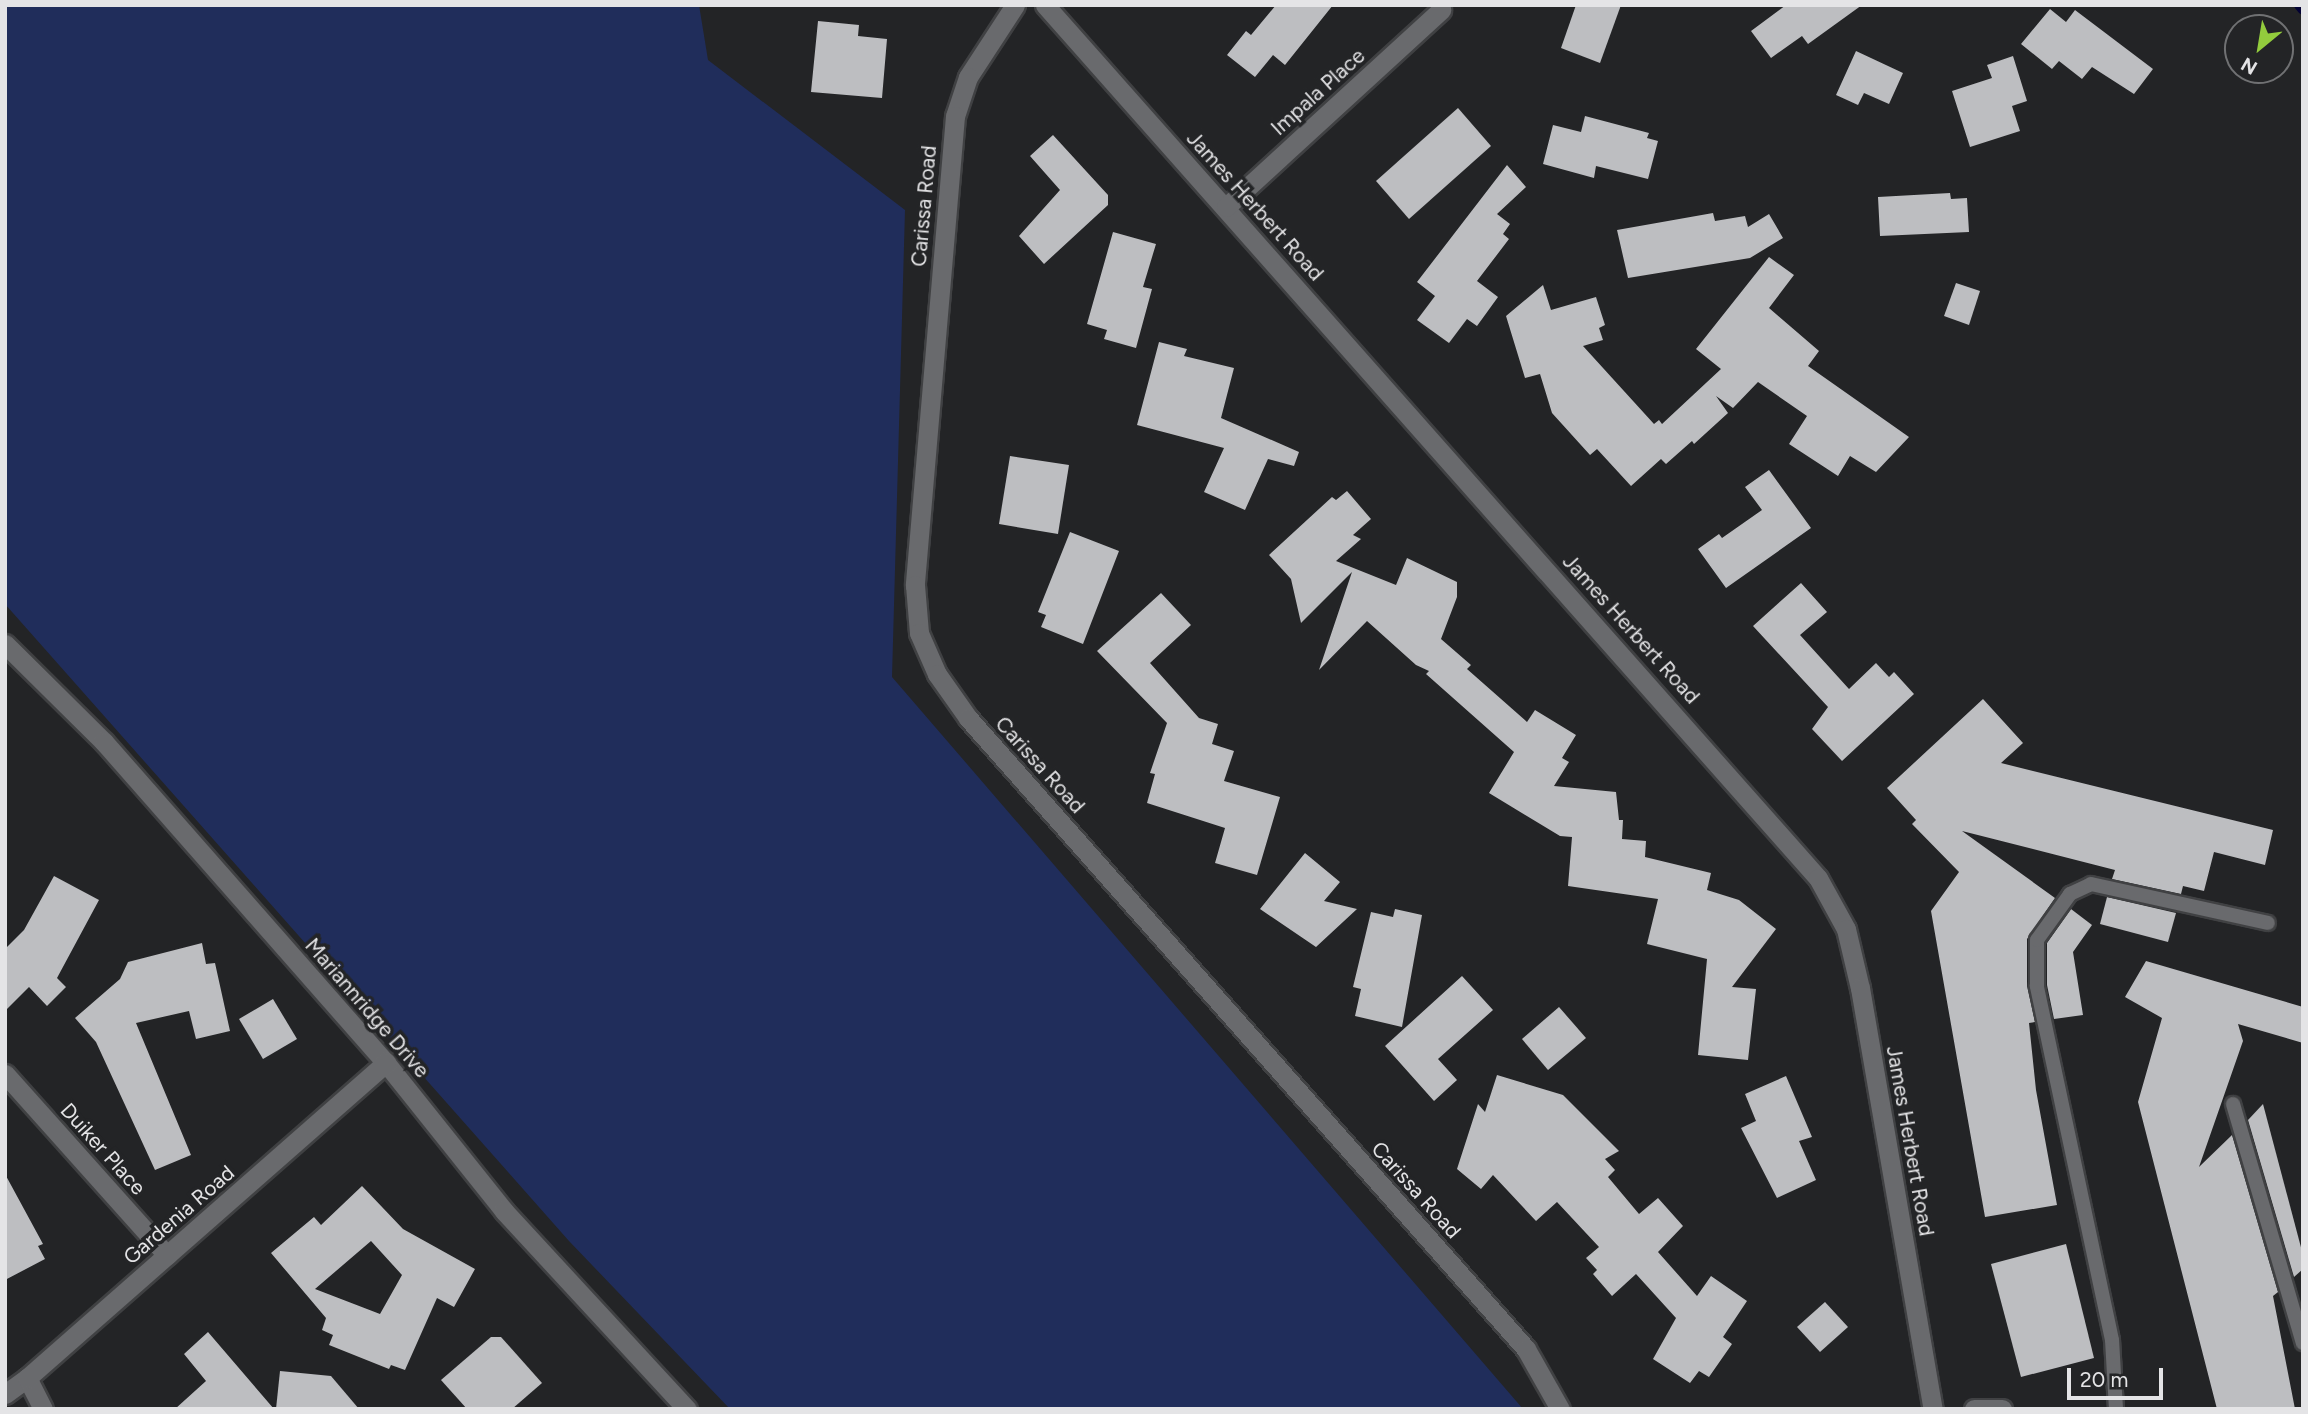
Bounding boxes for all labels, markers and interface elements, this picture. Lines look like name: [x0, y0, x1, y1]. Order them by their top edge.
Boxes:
north arrow: [2224, 14, 2294, 84]
street label: Impala Place: [1266, 43, 1370, 141]
text: N: [2237, 52, 2261, 80]
street label: James Herbert Road: [1181, 126, 1329, 286]
street label: Carissa Road: [906, 144, 942, 268]
street label: James Herbert Road: [1557, 549, 1705, 709]
street label: Carissa Road: [990, 711, 1090, 819]
street label: Mariannridge Drive: [300, 933, 434, 1083]
street label: James Herbert Road: [1881, 1044, 1939, 1238]
street label: Duiker Place: [55, 1098, 151, 1200]
street label: Carissa Road: [1366, 1136, 1466, 1244]
street label: Gardenia Road: [119, 1160, 239, 1270]
scale bar: [2070, 1354, 2166, 1398]
text: 20 m: [2080, 1367, 2128, 1392]

